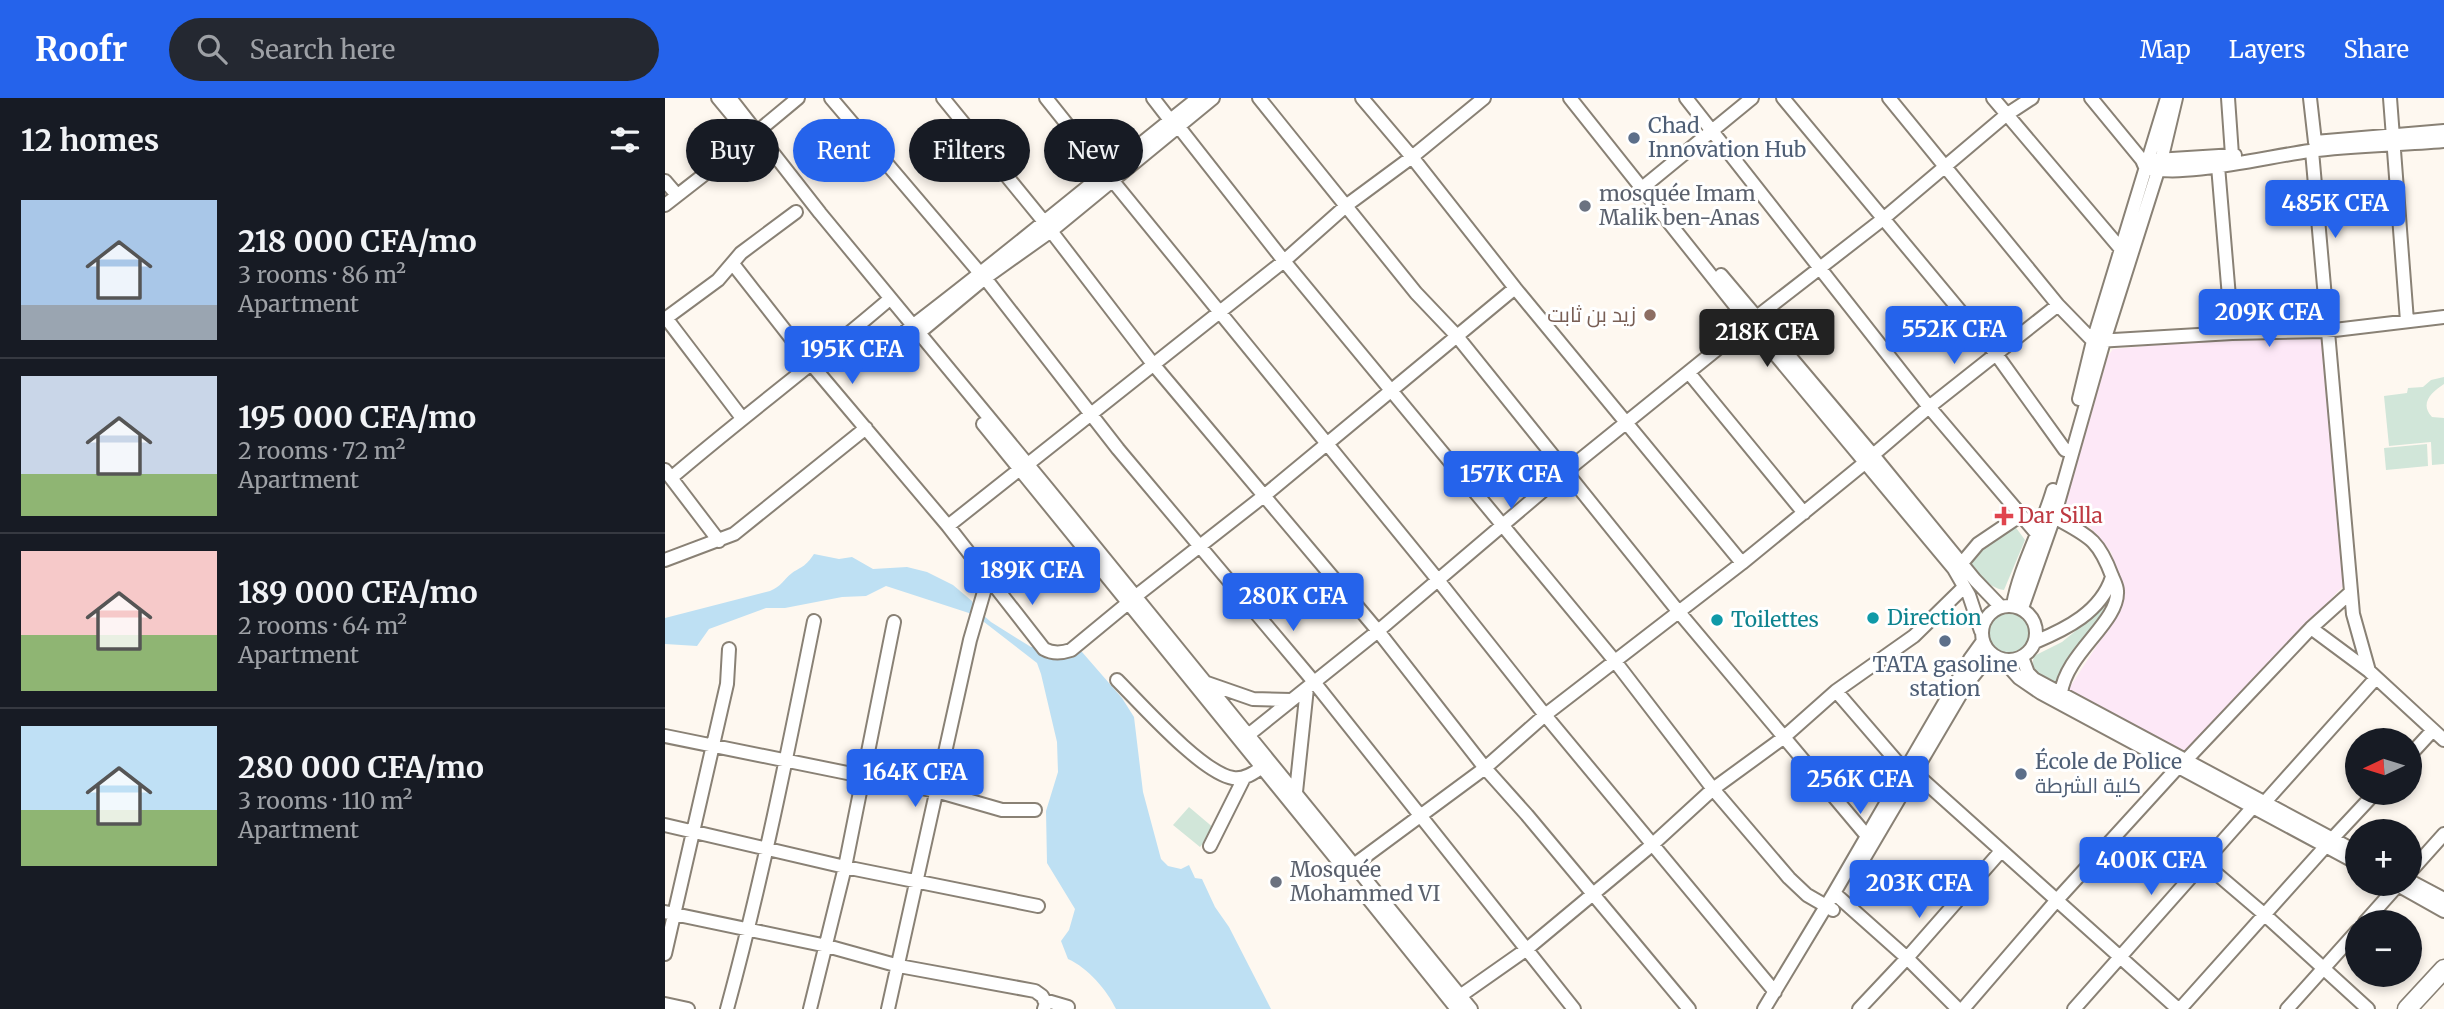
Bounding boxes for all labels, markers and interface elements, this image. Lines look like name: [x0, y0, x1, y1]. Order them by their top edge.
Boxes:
search box: [169, 18, 659, 81]
text: Roofr: [35, 29, 127, 70]
icon: search: [193, 30, 231, 68]
text: Search here: [249, 33, 395, 66]
text: Map: [2140, 34, 2191, 65]
text: Layers: [2229, 34, 2305, 65]
text: Share: [2343, 34, 2409, 65]
place label: Chad Innovation Hub: [1648, 112, 1806, 163]
chip: Buy: [686, 119, 779, 182]
chip: Rent: [793, 119, 895, 182]
chip: Filters: [909, 119, 1030, 182]
chip: New: [1044, 119, 1143, 182]
text: 12 homes: [21, 121, 159, 159]
icon: filters: [606, 121, 644, 159]
marker: Chad Innovation Hub: [1626, 130, 1642, 146]
place label: mosquée Imam Malik ben-Anas: [1599, 180, 1760, 231]
pin: 485K CFA: [2263, 180, 2407, 240]
text: 485K CFA: [2281, 188, 2389, 217]
marker: mosquée Imam Malik ben-Anas: [1577, 198, 1593, 214]
text: 218 000 CFA/mo: [238, 222, 477, 260]
icon: home: [77, 228, 161, 312]
text: 3 rooms · 86 m²: [238, 260, 406, 289]
text: Apartment: [238, 289, 359, 318]
pin: 209K CFA: [2197, 289, 2341, 349]
text: 209K CFA: [2215, 297, 2323, 326]
place label: زيد بن ثابت: [1547, 301, 1636, 328]
pin: 552K CFA: [1882, 306, 2026, 366]
marker: زيد بن ثابت: [1642, 307, 1658, 323]
pin: 218K CFA: [1695, 310, 1839, 369]
text: 552K CFA: [1901, 314, 2007, 343]
text: 218K CFA: [1715, 317, 1819, 346]
pin: 195K CFA: [780, 327, 924, 386]
text: 195K CFA: [800, 334, 904, 363]
text: 195 000 CFA/mo: [238, 398, 476, 436]
icon: home: [77, 404, 161, 488]
text: 2 rooms · 72 m²: [238, 436, 405, 465]
pin: 157K CFA: [1439, 452, 1583, 511]
text: 157K CFA: [1460, 459, 1562, 488]
text: Apartment: [238, 465, 359, 494]
place label: Dar Silla: [2018, 502, 2103, 529]
marker: Dar Silla: [1996, 508, 2012, 524]
pin: 189K CFA: [960, 547, 1104, 607]
text: 189K CFA: [980, 555, 1084, 584]
text: 189 000 CFA/mo: [238, 573, 478, 611]
pin: 280K CFA: [1221, 574, 1365, 633]
icon: home: [77, 579, 161, 663]
text: 280K CFA: [1239, 581, 1347, 610]
place label: Direction: [1887, 604, 1982, 631]
place label: Toilettes: [1731, 606, 1819, 633]
marker: Direction: [1865, 610, 1881, 626]
text: 2 rooms · 64 m²: [238, 611, 407, 640]
marker: Toilettes: [1709, 612, 1725, 628]
marker: TATA gasoline station: [1937, 633, 1953, 649]
text: Apartment: [238, 640, 359, 669]
place label: TATA gasoline station: [1872, 651, 2018, 702]
north arrow: [2345, 728, 2422, 805]
map controls: [2345, 728, 2422, 987]
place label: École de Police كلية الشرطة: [2035, 747, 2182, 799]
text: 280 000 CFA/mo: [238, 748, 484, 786]
pin: 164K CFA: [843, 750, 987, 809]
icon: home: [77, 754, 161, 838]
pin: 256K CFA: [1788, 756, 1932, 816]
text: 164K CFA: [863, 757, 967, 786]
text: 256K CFA: [1807, 764, 1913, 793]
marker: École de Police كلية الشرطة: [2013, 766, 2029, 782]
text: 3 rooms · 110 m²: [238, 786, 412, 815]
text: Apartment: [238, 815, 359, 844]
button: +: [2345, 819, 2422, 896]
pin: 400K CFA: [2079, 838, 2223, 897]
text: 400K CFA: [2096, 845, 2206, 874]
place label: Mosquée Mohammed VI: [1290, 856, 1440, 907]
pin: 203K CFA: [1847, 860, 1991, 920]
text: 203K CFA: [1866, 868, 1972, 897]
marker: Mosquée Mohammed VI: [1268, 874, 1284, 890]
button: −: [2345, 910, 2422, 987]

